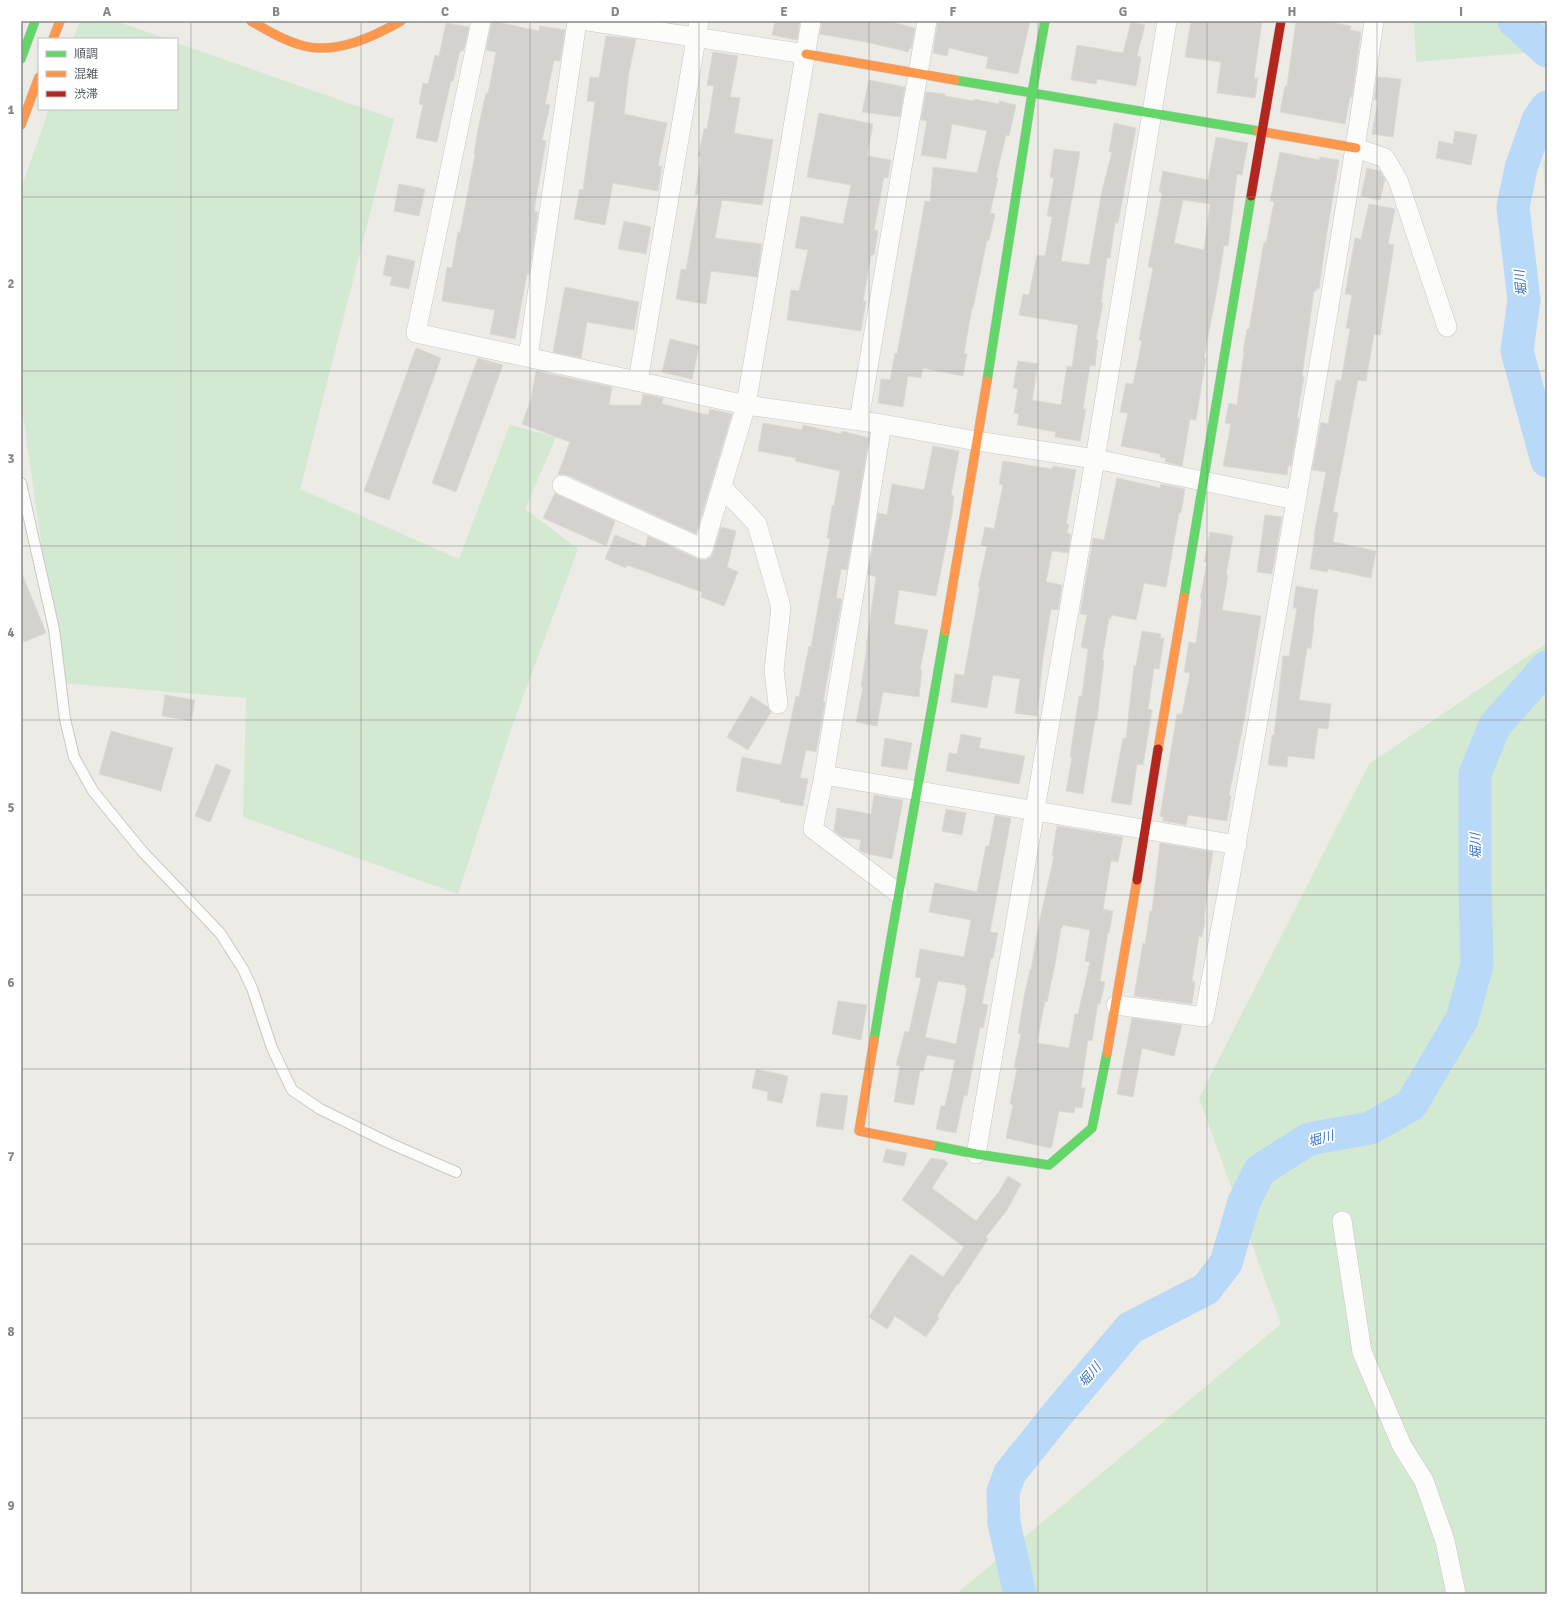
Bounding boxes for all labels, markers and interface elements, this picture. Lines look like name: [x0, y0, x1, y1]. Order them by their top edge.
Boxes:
text: A: [103, 4, 112, 20]
text: B: [272, 4, 280, 20]
text: C: [441, 4, 449, 20]
text: D: [611, 4, 620, 20]
text: E: [780, 4, 788, 20]
text: F: [950, 4, 957, 20]
text: G: [1119, 4, 1127, 20]
text: H: [1288, 4, 1296, 20]
text: I: [1459, 4, 1463, 20]
legend: [38, 38, 178, 110]
text: 順調: [74, 47, 98, 62]
text: 混雑: [74, 67, 98, 82]
text: 渋滞: [74, 87, 98, 102]
text: 1: [7, 102, 15, 118]
water label: 堀川: [1511, 267, 1530, 297]
text: 2: [7, 276, 15, 292]
text: 3: [7, 451, 15, 467]
text: 4: [7, 625, 15, 641]
text: 5: [7, 800, 15, 816]
water label: 堀川: [1468, 831, 1484, 859]
text: 6: [7, 975, 15, 991]
water label: 堀川: [1306, 1127, 1338, 1150]
text: 7: [7, 1149, 15, 1165]
text: 8: [7, 1324, 15, 1340]
water label: 堀川: [1075, 1358, 1106, 1390]
text: 9: [7, 1498, 15, 1514]

